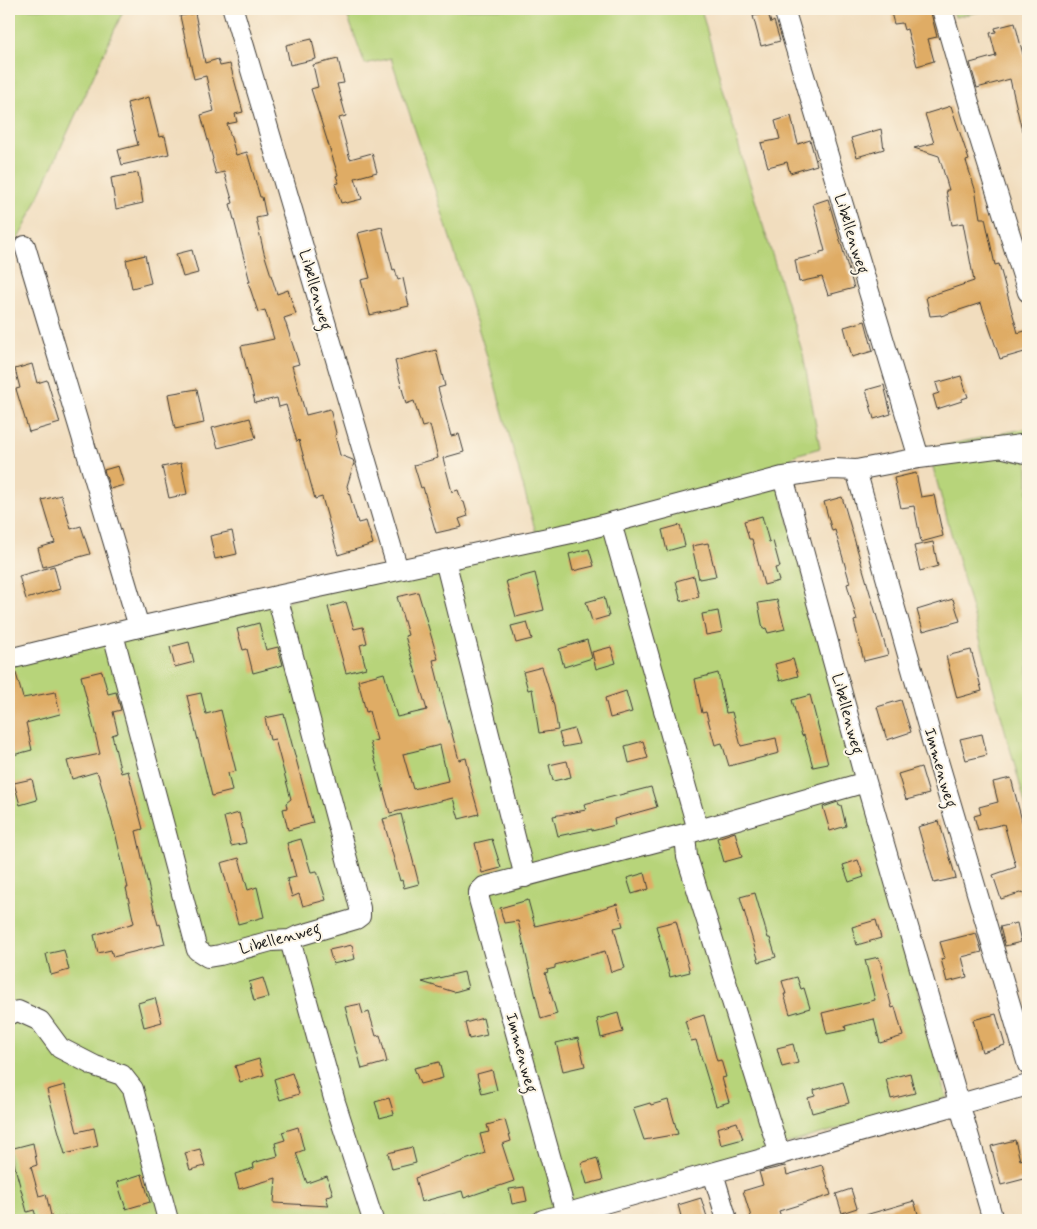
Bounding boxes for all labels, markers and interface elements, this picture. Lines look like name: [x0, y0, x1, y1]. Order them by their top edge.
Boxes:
street label: Libellenweg: [828, 191, 873, 277]
street label: Libellenweg: [293, 247, 337, 333]
street label: Libellenweg: [825, 671, 868, 757]
street label: Immenweg: [918, 726, 961, 811]
street label: Libellenweg: [237, 918, 323, 961]
street label: Immenweg: [499, 1011, 542, 1096]

